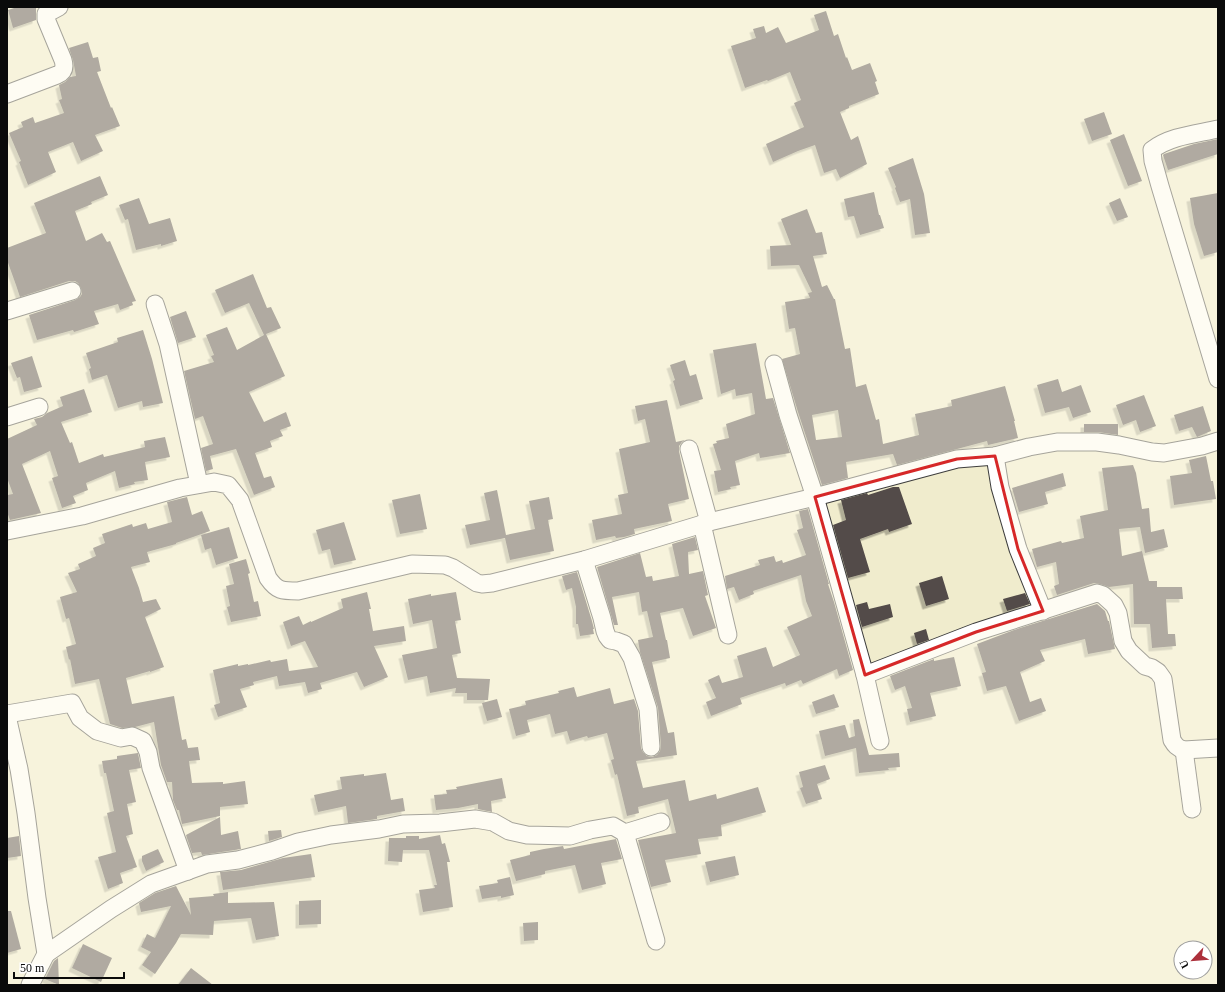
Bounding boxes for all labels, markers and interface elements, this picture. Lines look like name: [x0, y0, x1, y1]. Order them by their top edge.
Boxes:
north arrow: [1173, 940, 1213, 980]
scale bar: [14, 954, 124, 980]
text: U: [1177, 958, 1191, 971]
text: 50 m: [20, 961, 45, 975]

